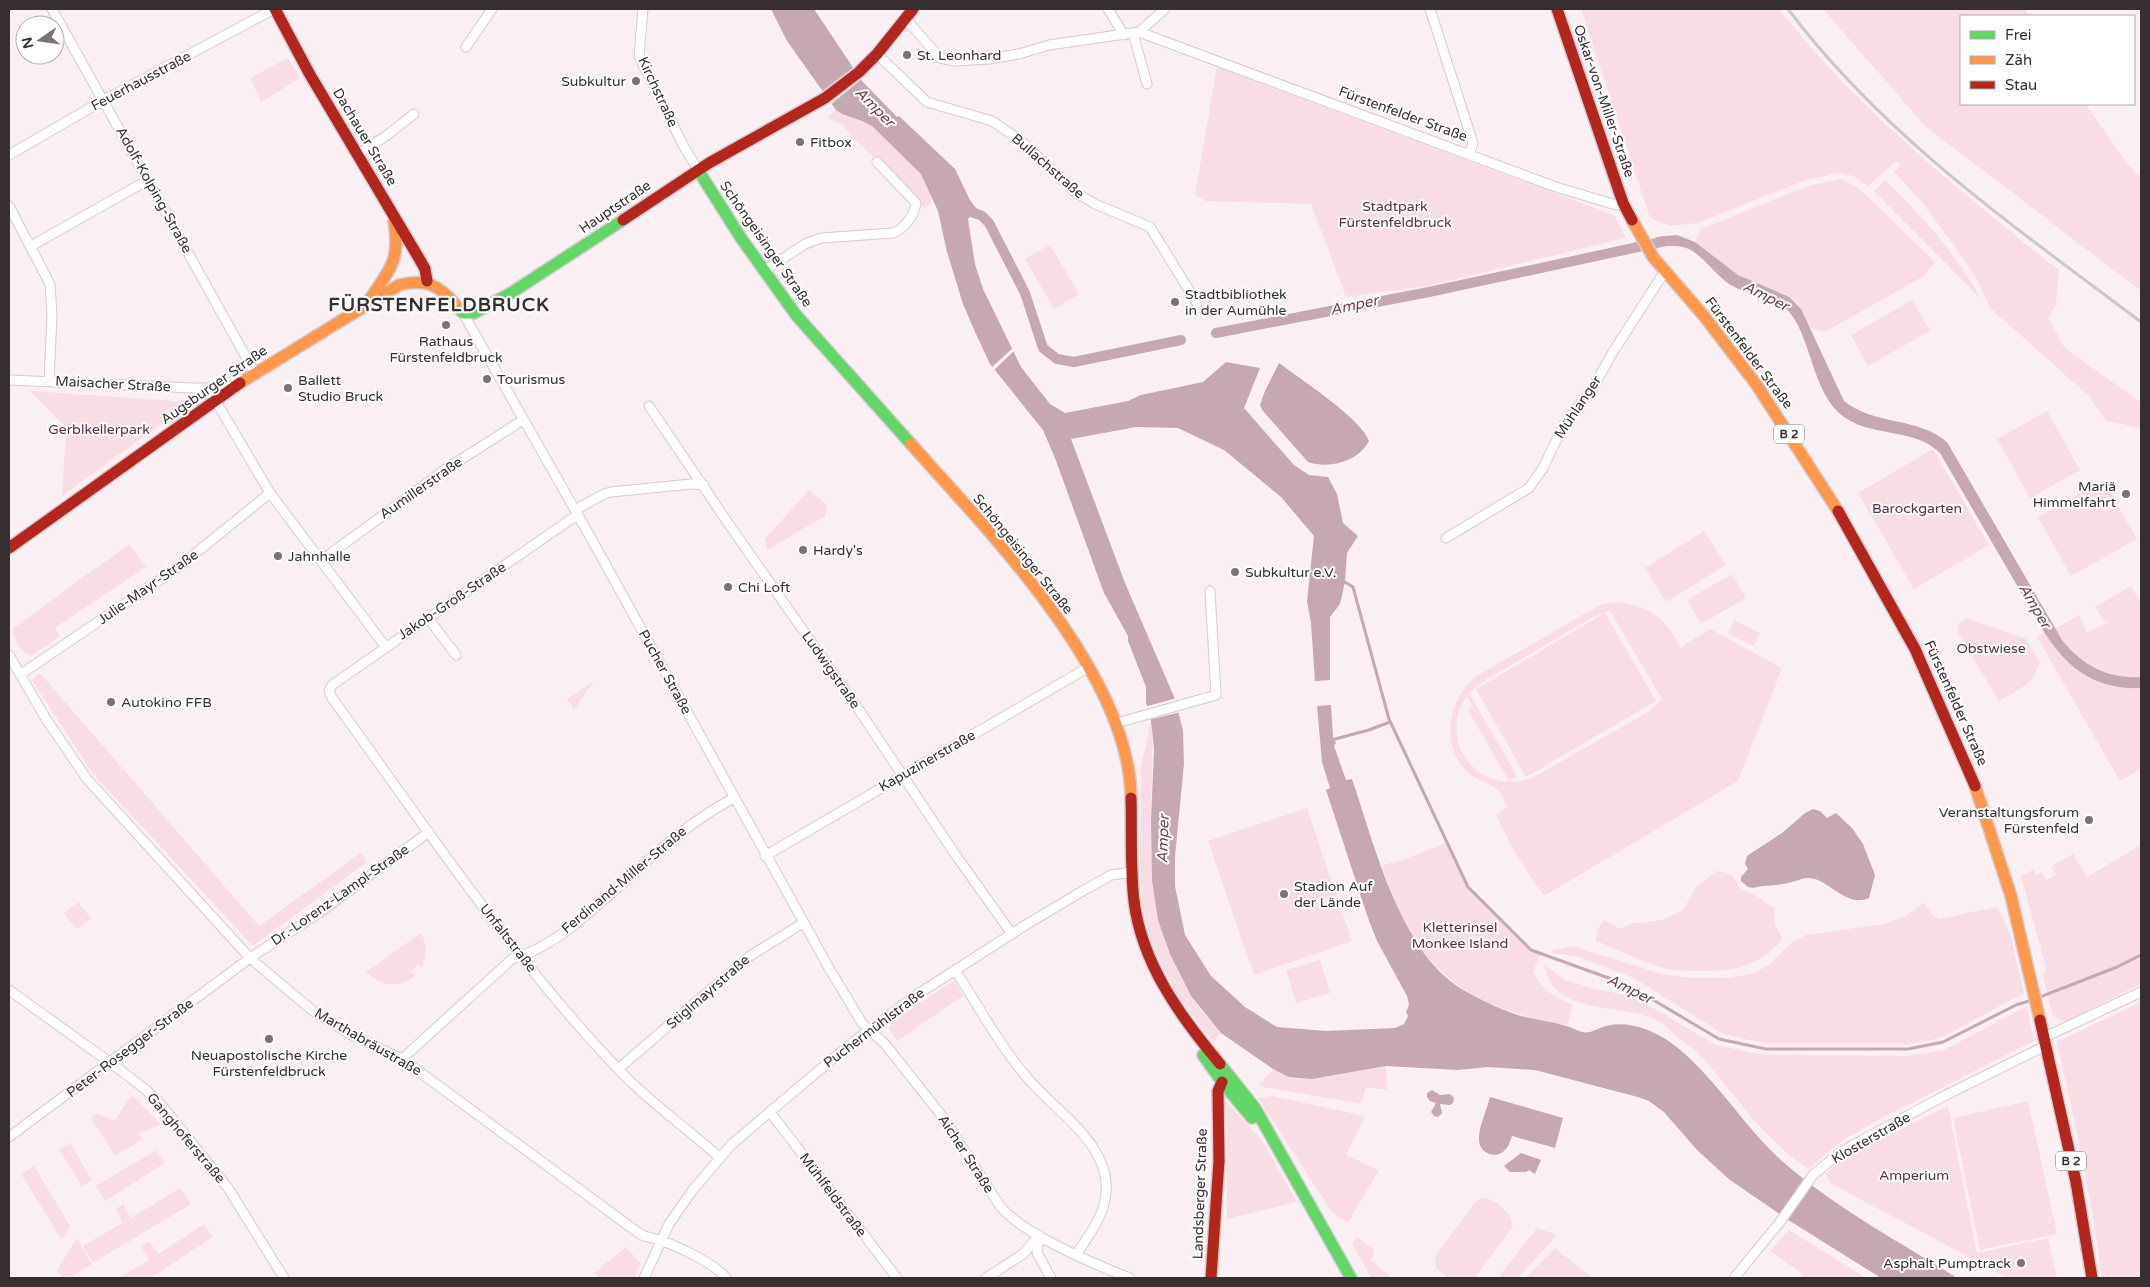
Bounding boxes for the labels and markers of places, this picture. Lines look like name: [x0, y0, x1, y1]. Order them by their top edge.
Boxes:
place label: St. Leonhard: [917, 47, 1001, 64]
marker: St. Leonhard: [901, 49, 913, 61]
place label: Subkultur: [561, 73, 627, 90]
marker: Subkultur: [630, 75, 642, 87]
place label: Fitbox: [810, 134, 852, 151]
marker: Fitbox: [794, 136, 806, 148]
place label: Stadtbibliothek in der Aumühle: [1185, 286, 1287, 319]
marker: Stadtbibliothek in der Aumühle: [1169, 296, 1181, 308]
marker: Rathaus Fürstenfeldbruck: [440, 319, 452, 331]
place label: Rathaus Fürstenfeldbruck: [389, 333, 503, 366]
place label: Tourismus: [497, 371, 566, 388]
place label: Ballett Studio Bruck: [298, 372, 384, 405]
marker: Tourismus: [481, 373, 493, 385]
marker: Ballett Studio Bruck: [282, 382, 294, 394]
place label: Mariä Himmelfahrt: [2033, 478, 2117, 511]
marker: Mariä Himmelfahrt: [2120, 488, 2132, 500]
place label: Hardy's: [813, 542, 863, 559]
marker: Hardy's: [797, 544, 809, 556]
place label: Jahnhalle: [288, 548, 351, 565]
marker: Jahnhalle: [272, 550, 284, 562]
place label: Subkultur e.V.: [1245, 564, 1336, 581]
marker: Subkultur e.V.: [1229, 566, 1241, 578]
place label: Chi Loft: [738, 579, 791, 596]
marker: Chi Loft: [722, 581, 734, 593]
place label: Autokino FFB: [121, 694, 212, 711]
marker: Autokino FFB: [105, 696, 117, 708]
place label: Veranstaltungsforum Fürstenfeld: [1939, 804, 2079, 837]
marker: Veranstaltungsforum Fürstenfeld: [2083, 814, 2095, 826]
place label: Stadion Auf der Lände: [1294, 878, 1373, 911]
marker: Stadion Auf der Lände: [1278, 888, 1290, 900]
marker: Neuapostolische Kirche Fürstenfeldbruck: [263, 1033, 275, 1045]
place label: Neuapostolische Kirche Fürstenfeldbruck: [191, 1047, 347, 1080]
place label: Asphalt Pumptrack: [1883, 1255, 2011, 1272]
marker: Asphalt Pumptrack: [2015, 1257, 2027, 1269]

